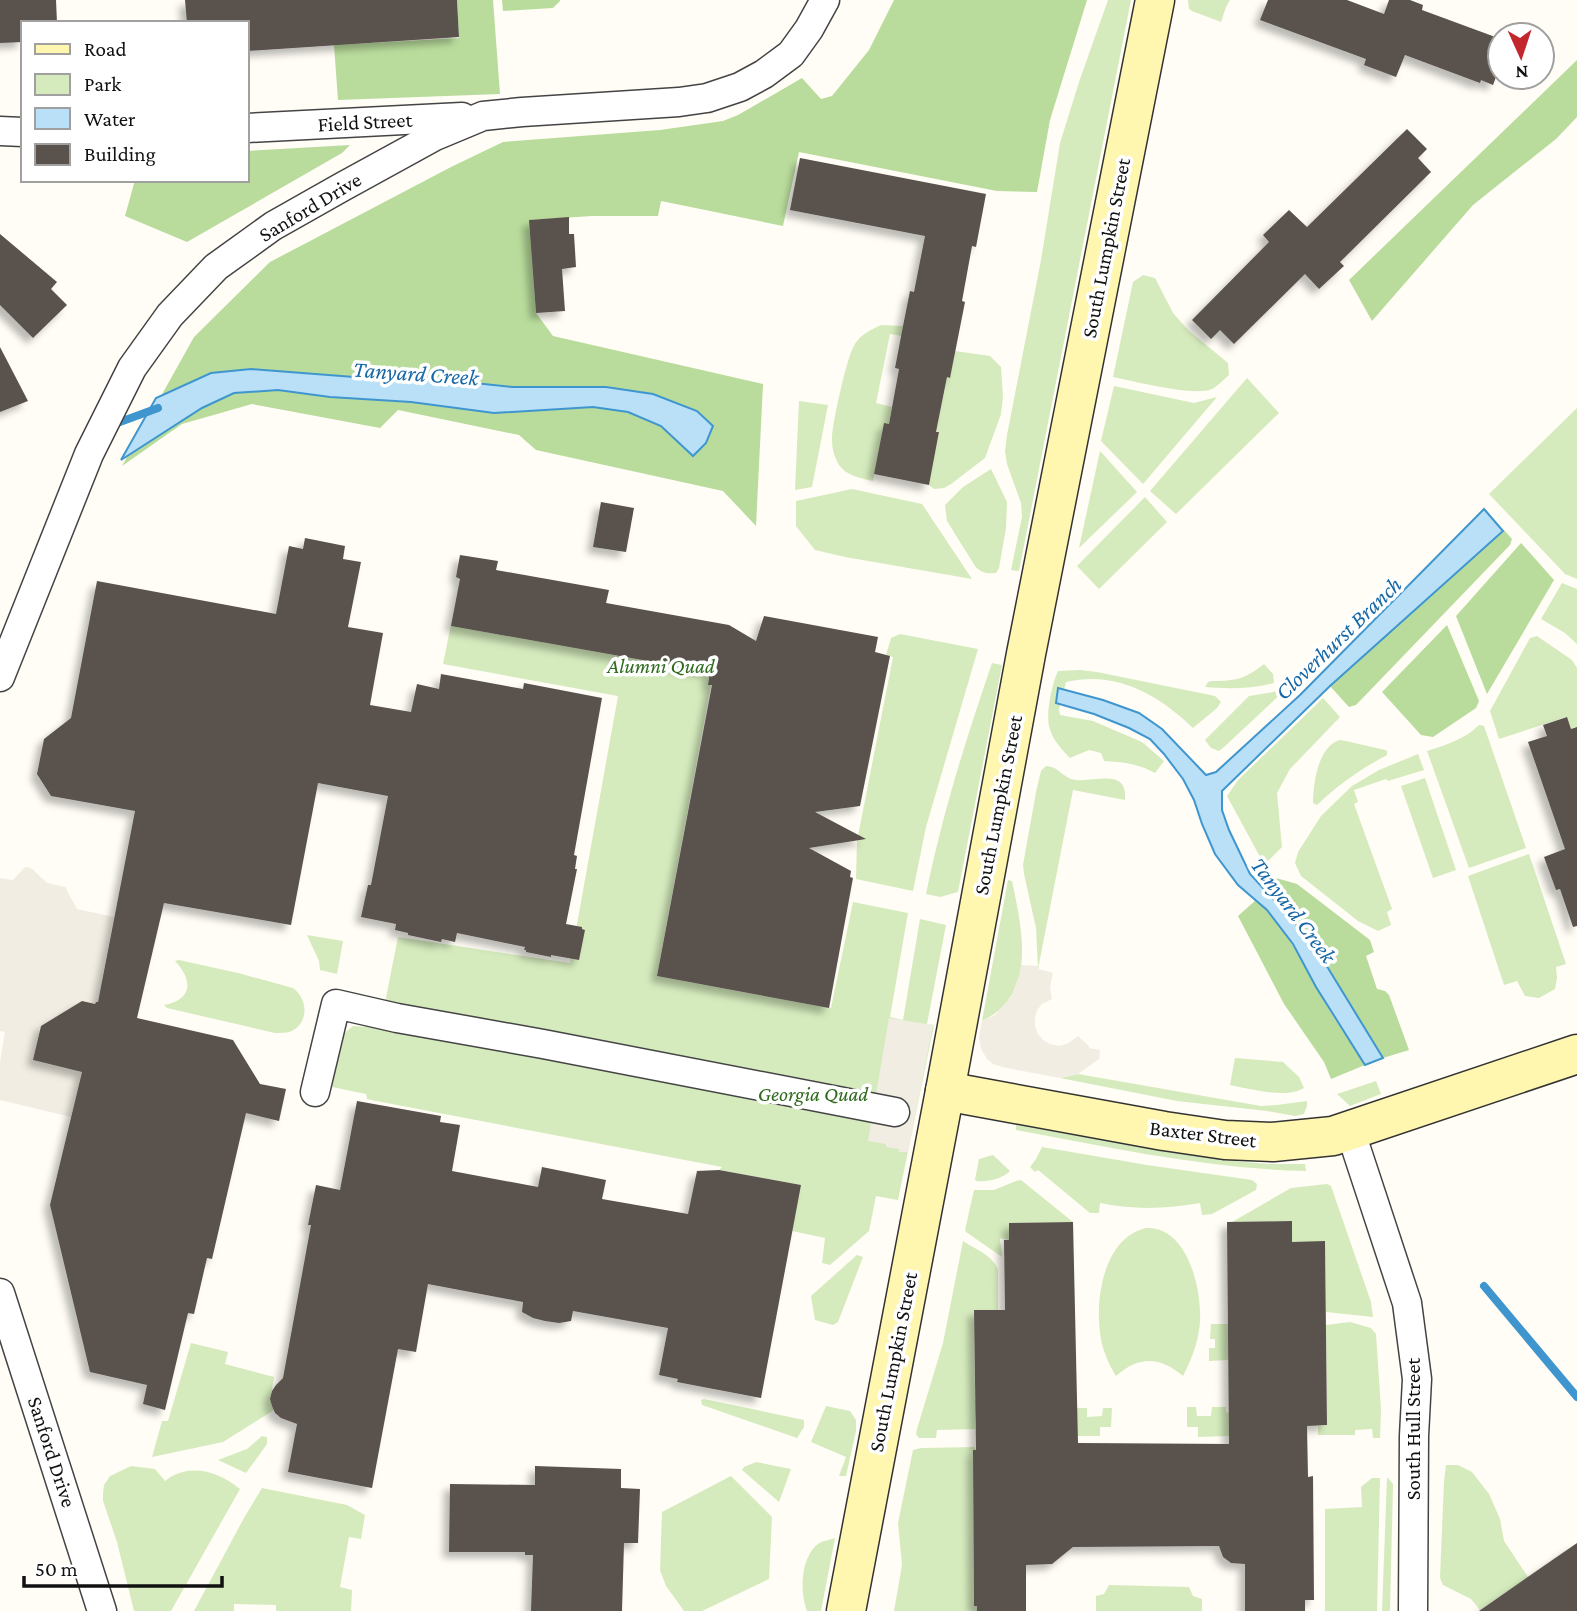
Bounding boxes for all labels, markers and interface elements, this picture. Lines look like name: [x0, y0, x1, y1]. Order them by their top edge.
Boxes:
legend: [21, 21, 248, 182]
north arrow: [1486, 21, 1556, 91]
text: Road: [84, 37, 127, 61]
text: N: [1515, 62, 1529, 83]
text: Park: [84, 72, 121, 96]
text: Water: [84, 107, 136, 131]
street label: Field Street: [317, 107, 414, 136]
text: Building: [84, 142, 156, 166]
street label: South Lumpkin Street: [1077, 155, 1135, 340]
street label: Sanford Drive: [255, 167, 365, 247]
water label: Tanyard Creek: [352, 356, 480, 390]
water label: Cloverhurst Branch: [1269, 571, 1407, 705]
park label: Alumni Quad: [606, 654, 716, 678]
street label: South Lumpkin Street: [969, 712, 1027, 897]
water label: Tanyard Creek: [1246, 852, 1343, 969]
park label: Georgia Quad: [758, 1082, 869, 1106]
street label: Baxter Street: [1148, 1116, 1259, 1153]
street label: South Lumpkin Street: [864, 1269, 922, 1454]
street label: South Hull Street: [1401, 1357, 1425, 1500]
street label: Sanford Drive: [23, 1394, 81, 1510]
scale bar: [24, 1544, 222, 1588]
text: 50 m: [35, 1557, 78, 1581]

